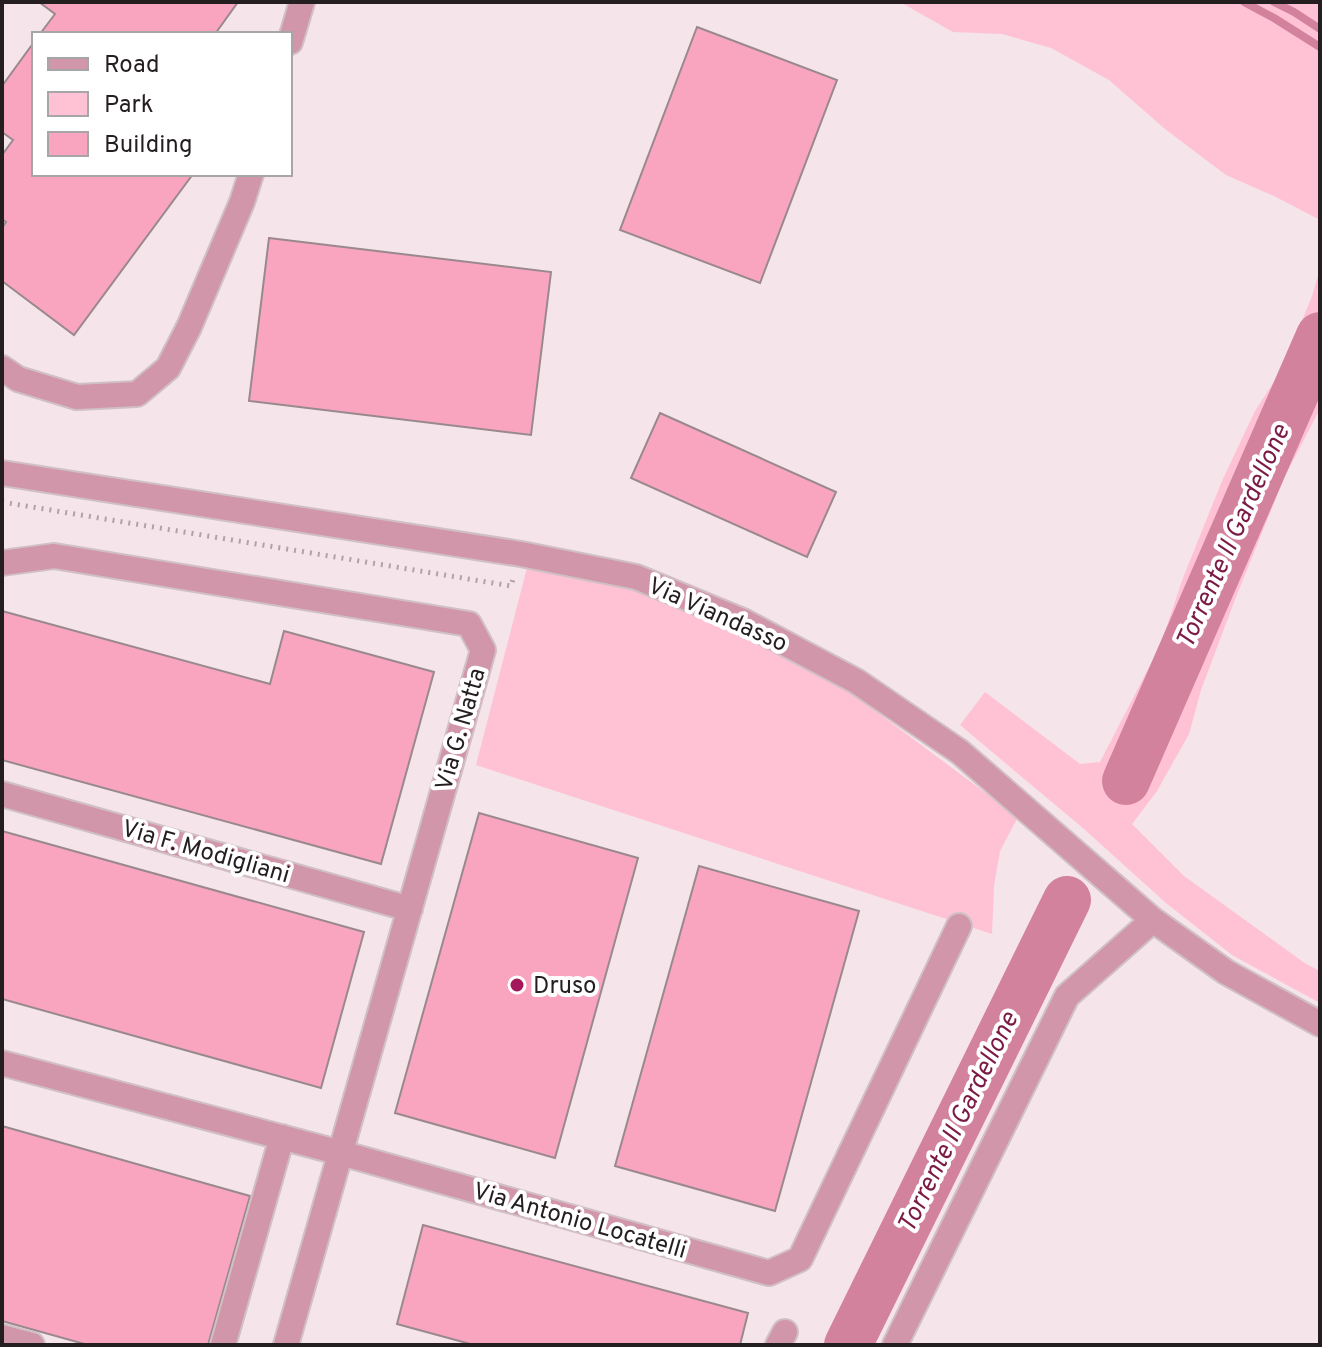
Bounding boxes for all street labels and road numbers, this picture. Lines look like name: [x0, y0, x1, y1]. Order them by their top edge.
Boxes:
street label: Via Viandasso: [643, 572, 792, 660]
street label: Via G. Natta: [430, 665, 494, 794]
street label: Via F. Modigliani: [118, 815, 293, 891]
street label: Via Antonio Locatelli: [469, 1177, 690, 1267]

